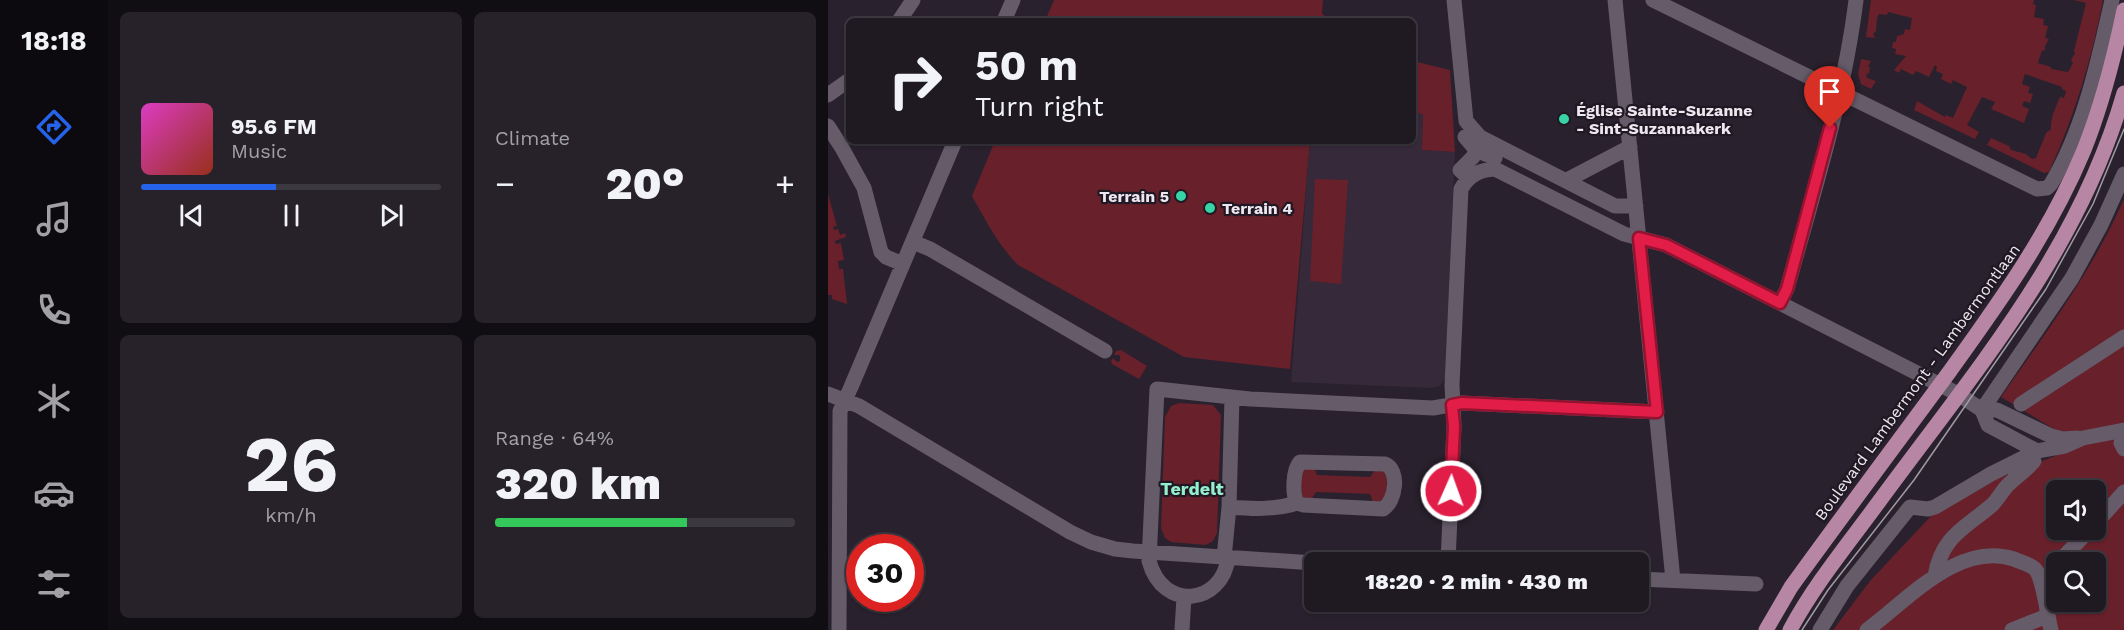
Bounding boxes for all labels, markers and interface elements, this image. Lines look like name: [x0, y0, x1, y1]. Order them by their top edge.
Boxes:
text: 18:18: [21, 25, 87, 57]
text: 50 m: [975, 41, 1078, 90]
icon: right: [876, 42, 954, 120]
pin: [1804, 66, 1855, 128]
icon: arrive: [1813, 75, 1846, 108]
text: Turn right: [975, 91, 1104, 123]
place label: Église Sainte-Suzanne - Sint-Suzannakerk: [1576, 101, 1753, 138]
icon: directions: [33, 106, 75, 148]
marker: Église Sainte-Suzanne - Sint-Suzannakerk: [1557, 112, 1571, 126]
text: 95.6 FM: [231, 114, 317, 139]
text: Climate: [495, 126, 570, 150]
text: Music: [231, 139, 287, 163]
text: 20°: [605, 157, 685, 210]
text: −: [495, 164, 515, 203]
text: +: [775, 164, 795, 203]
place label: Terrain 5: [1099, 187, 1169, 206]
marker: Terrain 5: [1174, 189, 1188, 203]
icon: music: [33, 198, 75, 240]
icon: previous: [175, 199, 208, 232]
icon: pause: [275, 199, 308, 232]
icon: next: [375, 199, 408, 232]
place label: Terrain 4: [1222, 199, 1293, 218]
marker: Terrain 4: [1203, 201, 1217, 215]
street label: Boulevard Lambermont - Lambermontlaan: [1811, 240, 2024, 524]
icon: phone: [33, 289, 75, 331]
icon: climate: [33, 380, 75, 422]
text: 26: [244, 418, 338, 510]
text: Range · 64%: [495, 426, 614, 450]
text: 320 km: [495, 457, 661, 510]
position arrow: [1419, 459, 1483, 523]
icon: car: [33, 472, 75, 514]
district label: Terdelt: [1160, 478, 1224, 499]
map controls: [2046, 480, 2106, 612]
button: sound: [2046, 480, 2106, 540]
text: km/h: [265, 503, 317, 527]
speed limit sign: 30: [846, 534, 924, 612]
button: search: [2046, 552, 2106, 612]
icon: filters: [33, 563, 75, 605]
text: 18:20 · 2 min · 430 m: [1365, 569, 1588, 594]

